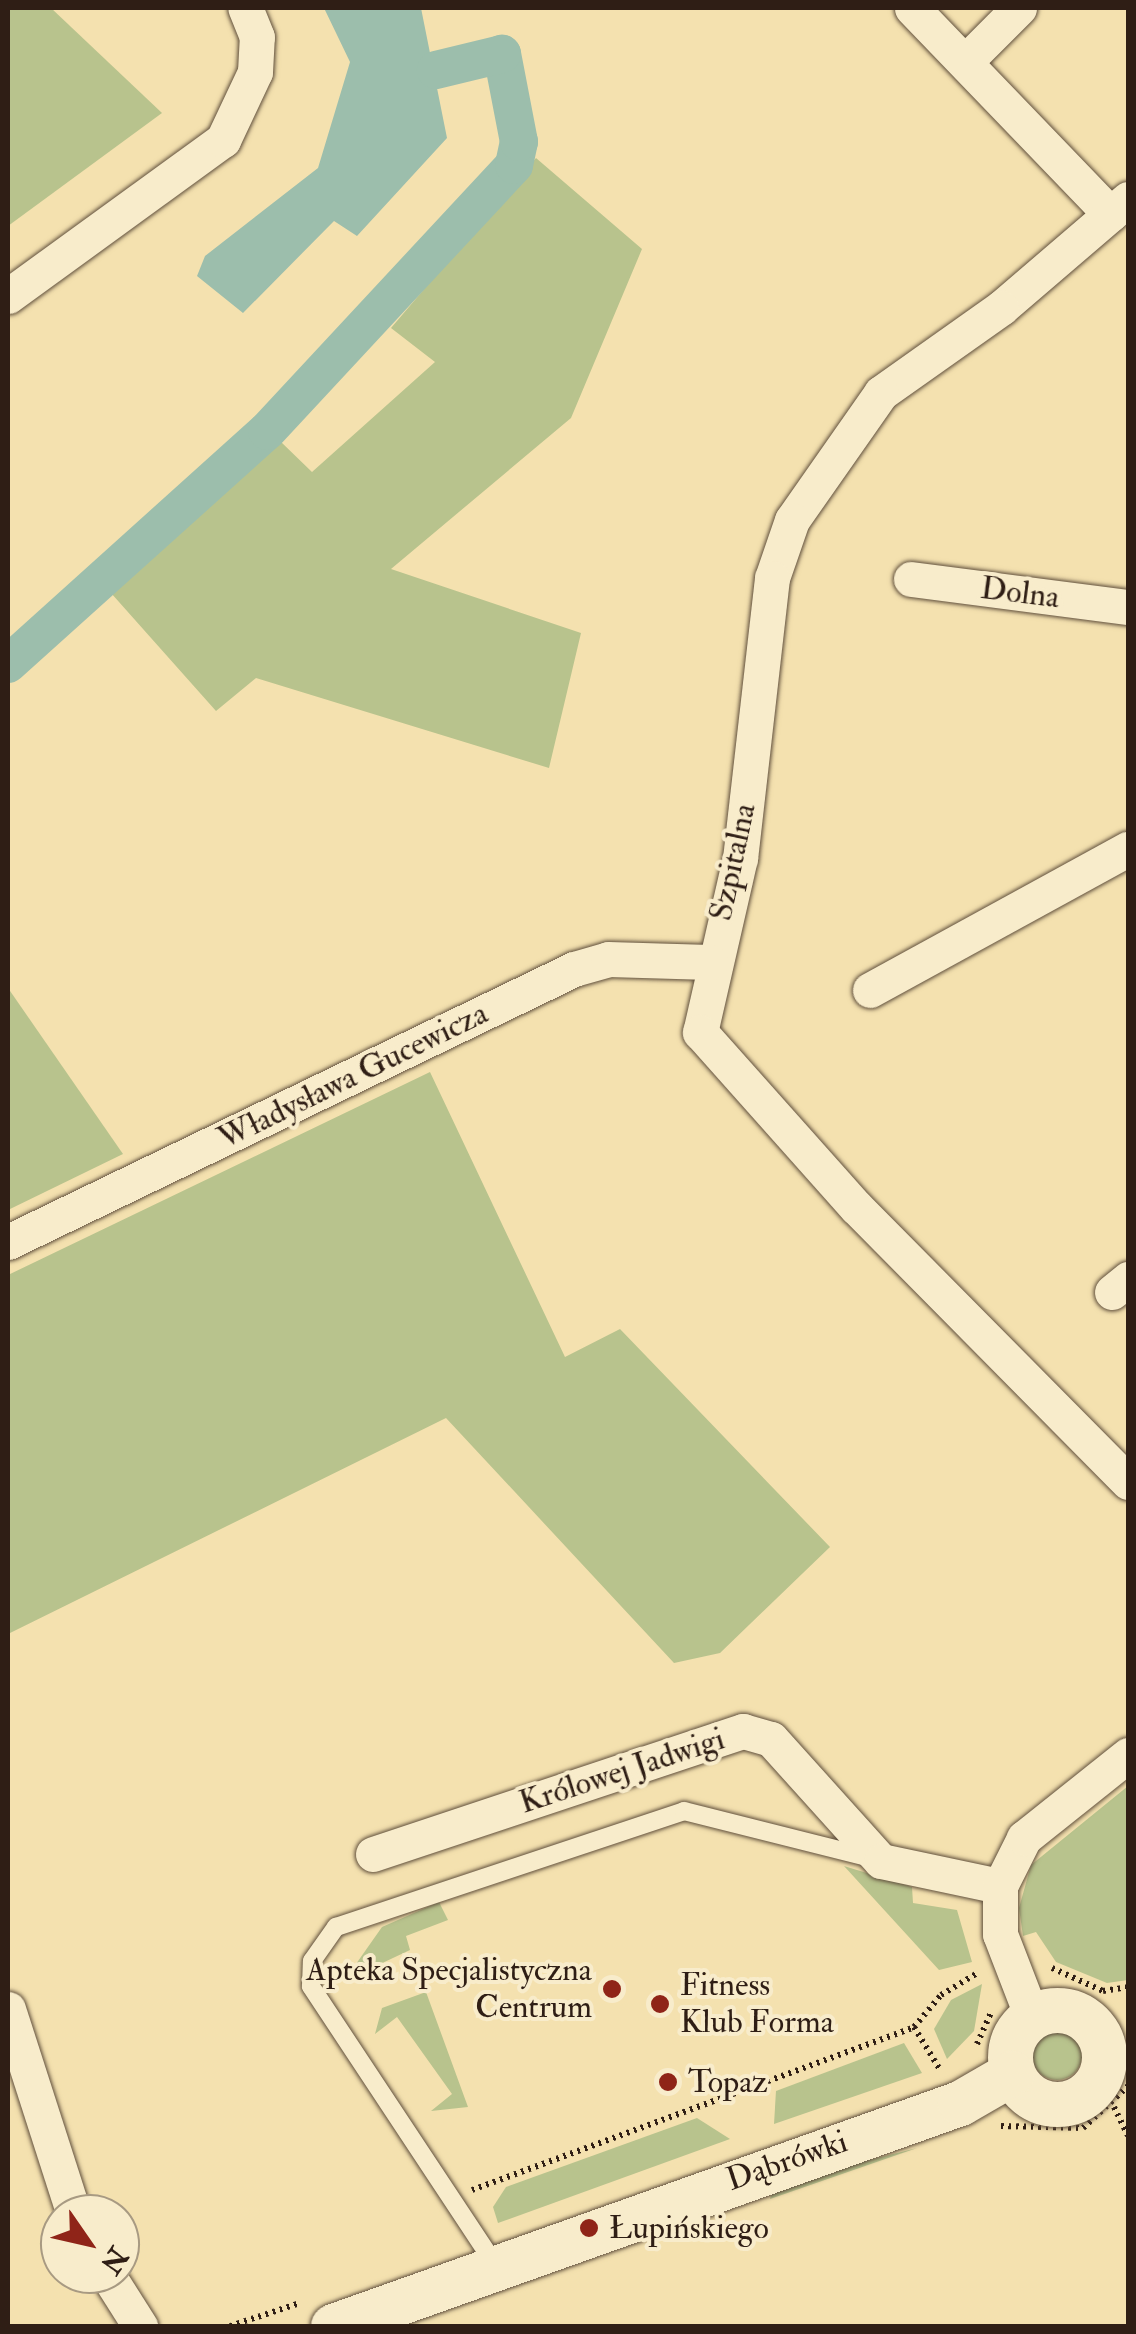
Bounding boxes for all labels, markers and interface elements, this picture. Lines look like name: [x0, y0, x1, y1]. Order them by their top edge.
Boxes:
street label: Dolna: [978, 569, 1062, 617]
street label: Szpitalna: [702, 800, 764, 924]
street label: Władysława Gucewicza: [212, 994, 494, 1158]
street label: Królowej Jadwigi: [515, 1720, 729, 1822]
place label: Apteka Specjalistyczna Centrum: [306, 1952, 592, 2027]
place label: Fitness Klub Forma: [680, 1967, 834, 2042]
marker: Apteka Specjalistyczna Centrum: [601, 1978, 623, 2000]
marker: Fitness Klub Forma: [649, 1993, 671, 2015]
place label: Topaz: [688, 2063, 768, 2101]
marker: Topaz: [657, 2071, 679, 2093]
street label: Dąbrówki: [721, 2122, 853, 2200]
north arrow: [40, 2194, 140, 2294]
place label: Łupińskiego: [609, 2209, 769, 2247]
marker: Łupińskiego: [578, 2217, 600, 2239]
text: N: [92, 2240, 135, 2280]

